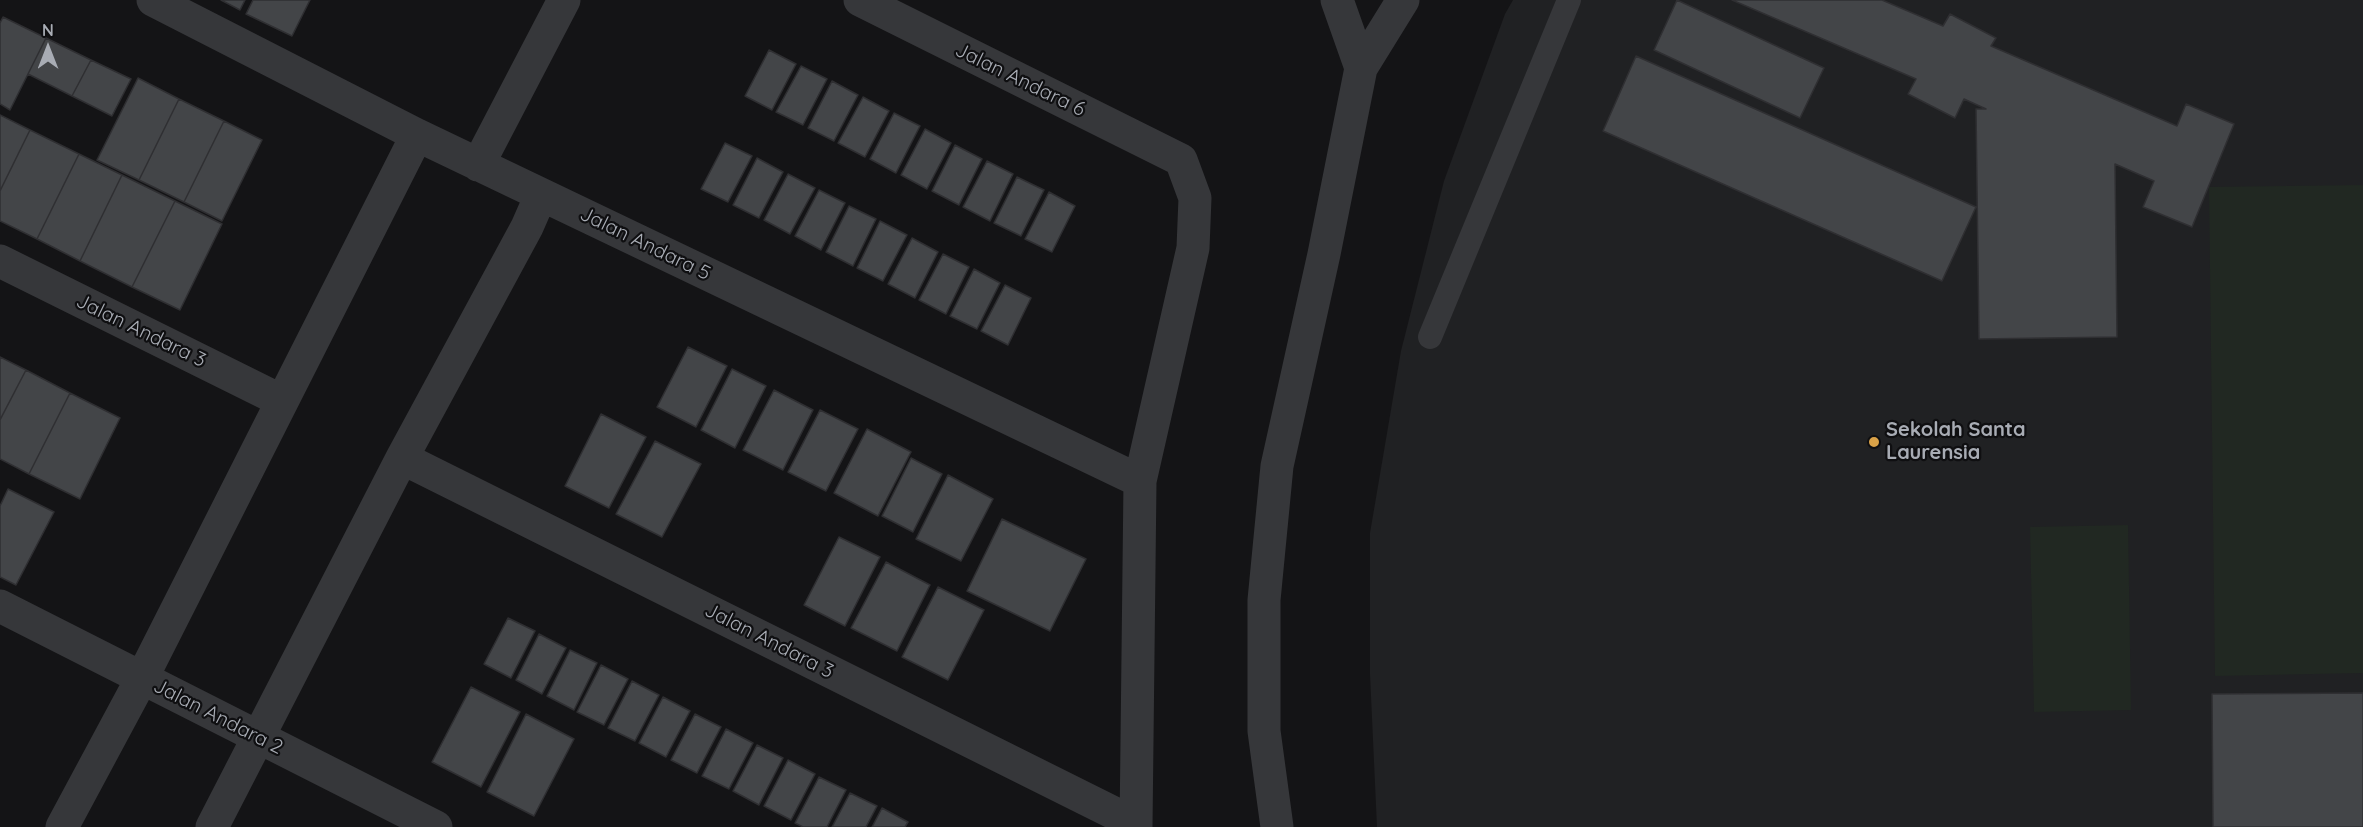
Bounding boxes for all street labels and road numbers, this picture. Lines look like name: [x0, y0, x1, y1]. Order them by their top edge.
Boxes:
street label: Jalan Andara 6: [951, 38, 1089, 122]
street label: Jalan Andara 5: [576, 202, 714, 286]
street label: Jalan Andara 3: [72, 289, 210, 373]
street label: Jalan Andara 3: [700, 598, 838, 684]
street label: Jalan Andara 2: [149, 674, 287, 760]

